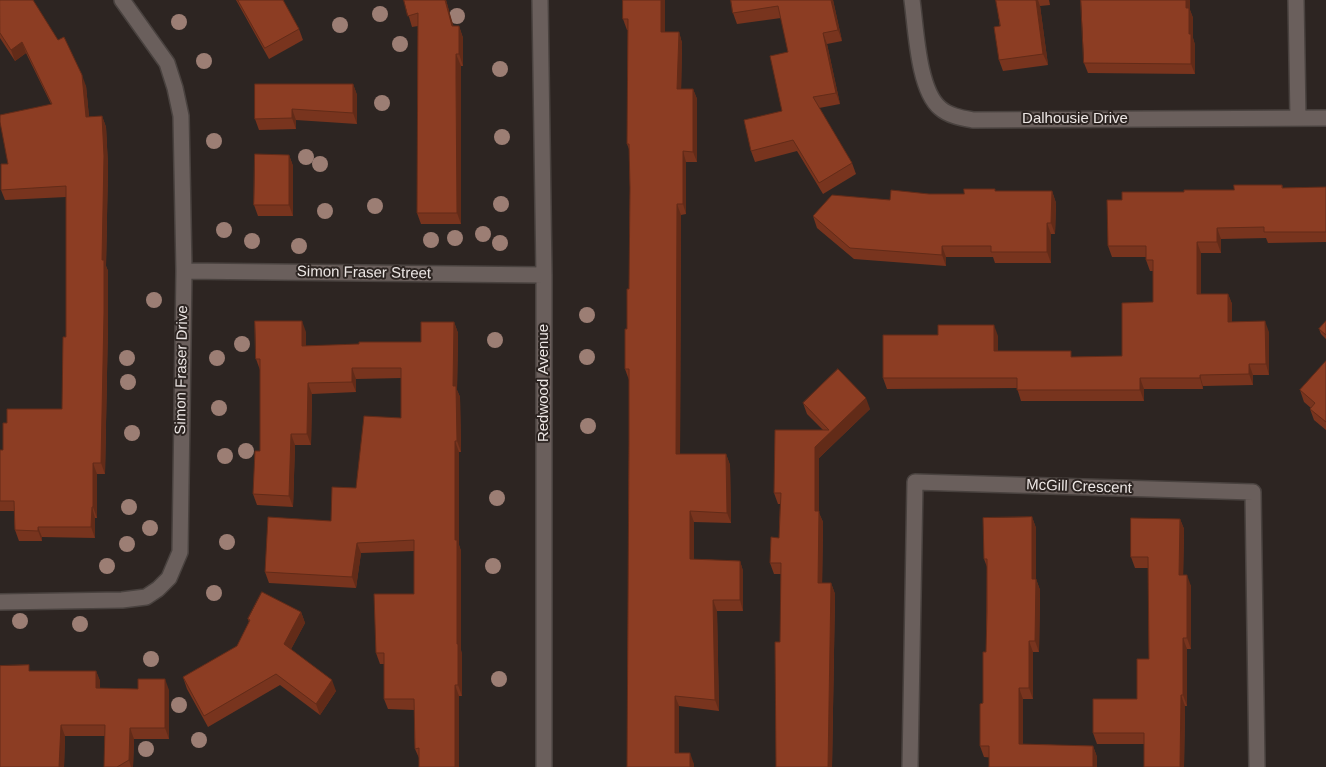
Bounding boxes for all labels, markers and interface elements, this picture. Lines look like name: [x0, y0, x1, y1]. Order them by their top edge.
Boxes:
street label: Dalhousie Drive: [1022, 110, 1128, 128]
street label: Simon Fraser Street: [297, 263, 431, 283]
street label: Simon Fraser Drive: [172, 305, 192, 435]
street label: Redwood Avenue: [535, 324, 553, 442]
street label: McGill Crescent: [1026, 476, 1132, 498]

